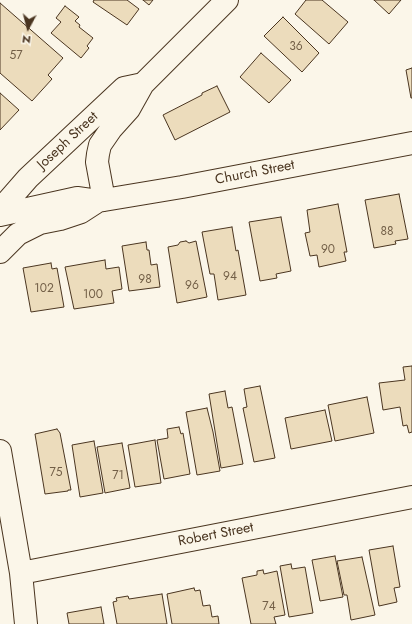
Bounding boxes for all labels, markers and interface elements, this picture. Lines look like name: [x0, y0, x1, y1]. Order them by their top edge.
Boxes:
north arrow: [8, 8, 48, 48]
text: N: [21, 31, 32, 48]
house number: 36: [289, 40, 303, 54]
house number: 57: [9, 49, 23, 63]
street label: Joseph Street: [34, 109, 102, 173]
street label: Church Street: [214, 157, 296, 189]
house number: 88: [380, 225, 394, 239]
house number: 90: [321, 243, 335, 257]
house number: 94: [223, 270, 237, 284]
house number: 98: [138, 273, 152, 287]
house number: 96: [185, 279, 199, 293]
house number: 102: [34, 282, 54, 296]
house number: 100: [83, 288, 103, 302]
house number: 75: [49, 466, 63, 480]
house number: 71: [112, 469, 124, 483]
street label: Robert Street: [177, 519, 255, 551]
house number: 74: [262, 600, 276, 614]

